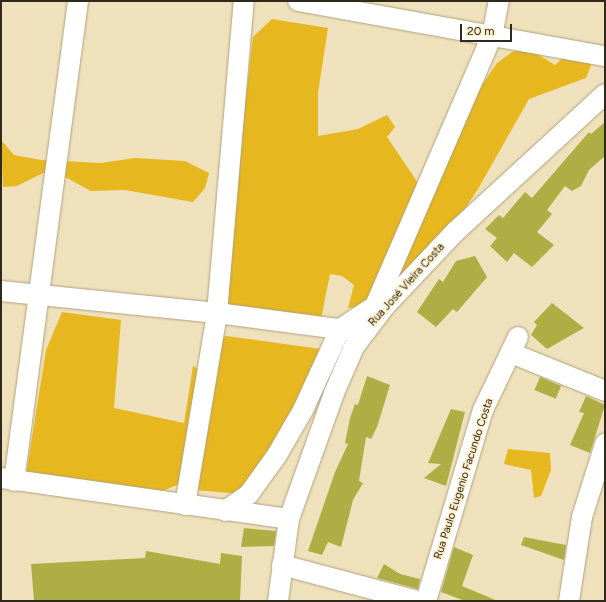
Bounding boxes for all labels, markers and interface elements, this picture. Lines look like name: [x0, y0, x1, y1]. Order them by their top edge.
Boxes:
scale bar: [462, 16, 514, 42]
text: 20 m: [467, 24, 495, 38]
street label: Rua José Vieira Costa: [366, 241, 448, 329]
street label: Rua Paulo Eugenio Facundo Costa: [432, 397, 496, 561]

